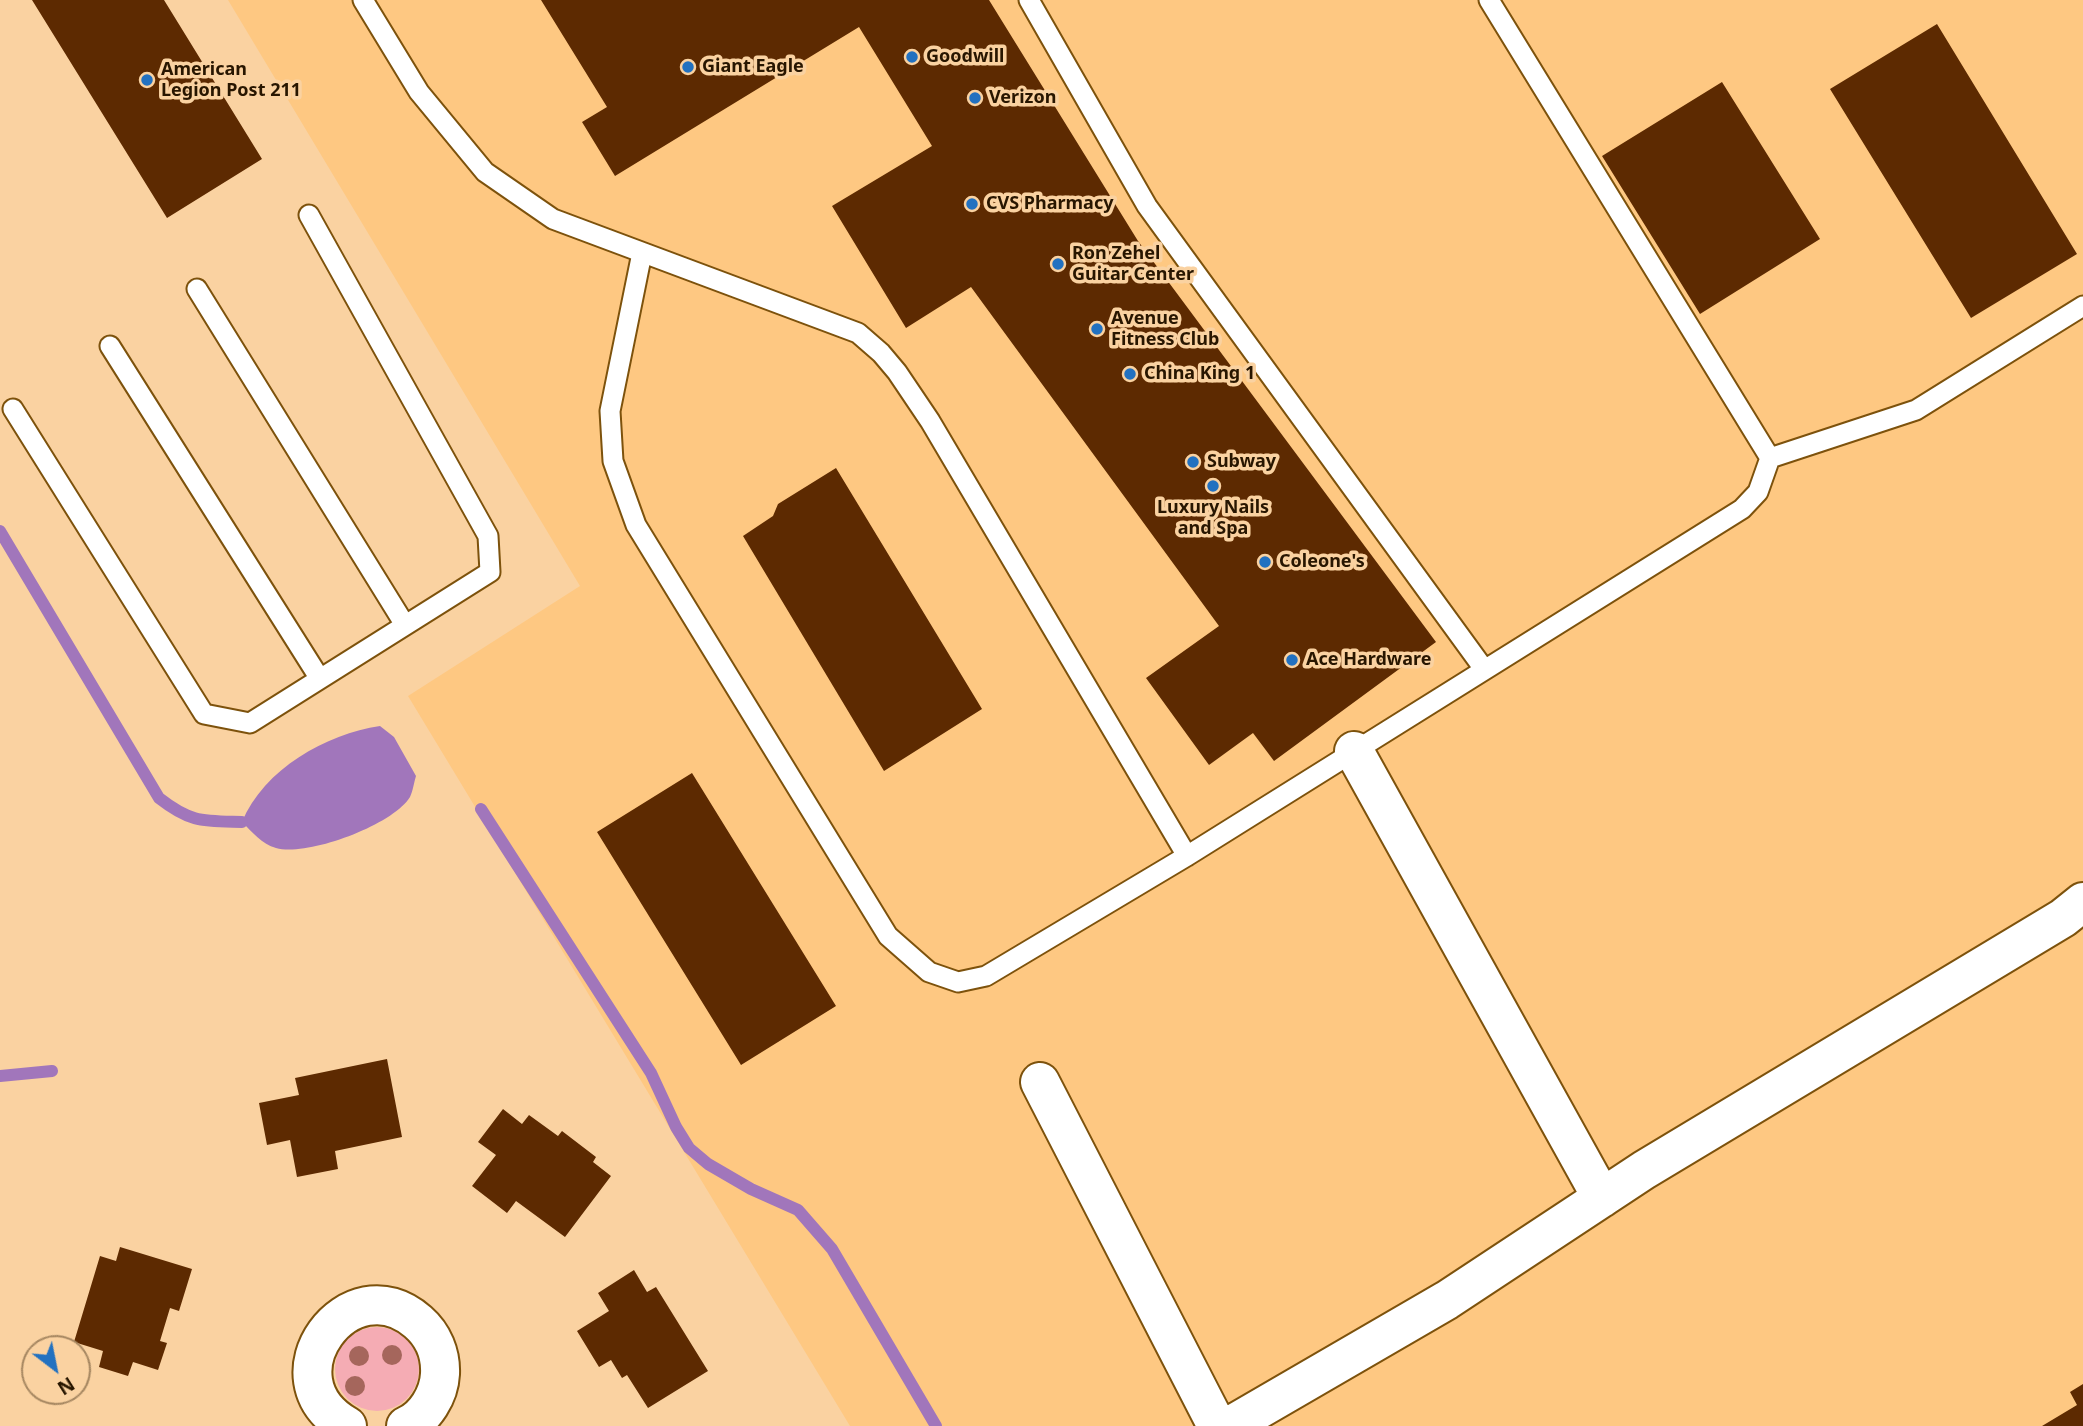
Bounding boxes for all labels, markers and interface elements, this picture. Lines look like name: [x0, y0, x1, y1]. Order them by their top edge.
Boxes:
place label: Goodwill: [926, 46, 1004, 68]
marker: Goodwill: [904, 49, 920, 65]
place label: Giant Eagle: [702, 56, 804, 78]
place label: American Legion Post 211: [161, 59, 301, 102]
marker: Giant Eagle: [680, 59, 696, 75]
marker: American Legion Post 211: [139, 72, 155, 88]
place label: Verizon: [989, 87, 1056, 109]
marker: Verizon: [967, 90, 983, 106]
place label: CVS Pharmacy: [986, 193, 1113, 215]
marker: CVS Pharmacy: [964, 196, 980, 212]
place label: Ron Zehel Guitar Center: [1072, 243, 1194, 286]
marker: Ron Zehel Guitar Center: [1050, 256, 1066, 272]
place label: Avenue Fitness Club: [1111, 308, 1219, 350]
marker: Avenue Fitness Club: [1089, 321, 1105, 337]
place label: China King 1: [1144, 363, 1255, 385]
marker: China King 1: [1122, 366, 1138, 382]
place label: Subway: [1207, 451, 1276, 473]
marker: Subway: [1185, 454, 1201, 470]
marker: Luxury Nails and Spa: [1205, 478, 1221, 494]
place label: Luxury Nails and Spa: [1157, 497, 1269, 540]
place label: Coleone's: [1279, 551, 1365, 573]
marker: Coleone's: [1257, 554, 1273, 570]
place label: Ace Hardware: [1306, 649, 1431, 671]
marker: Ace Hardware: [1284, 652, 1300, 668]
north arrow: [21, 1335, 91, 1405]
text: N: [53, 1371, 80, 1401]

